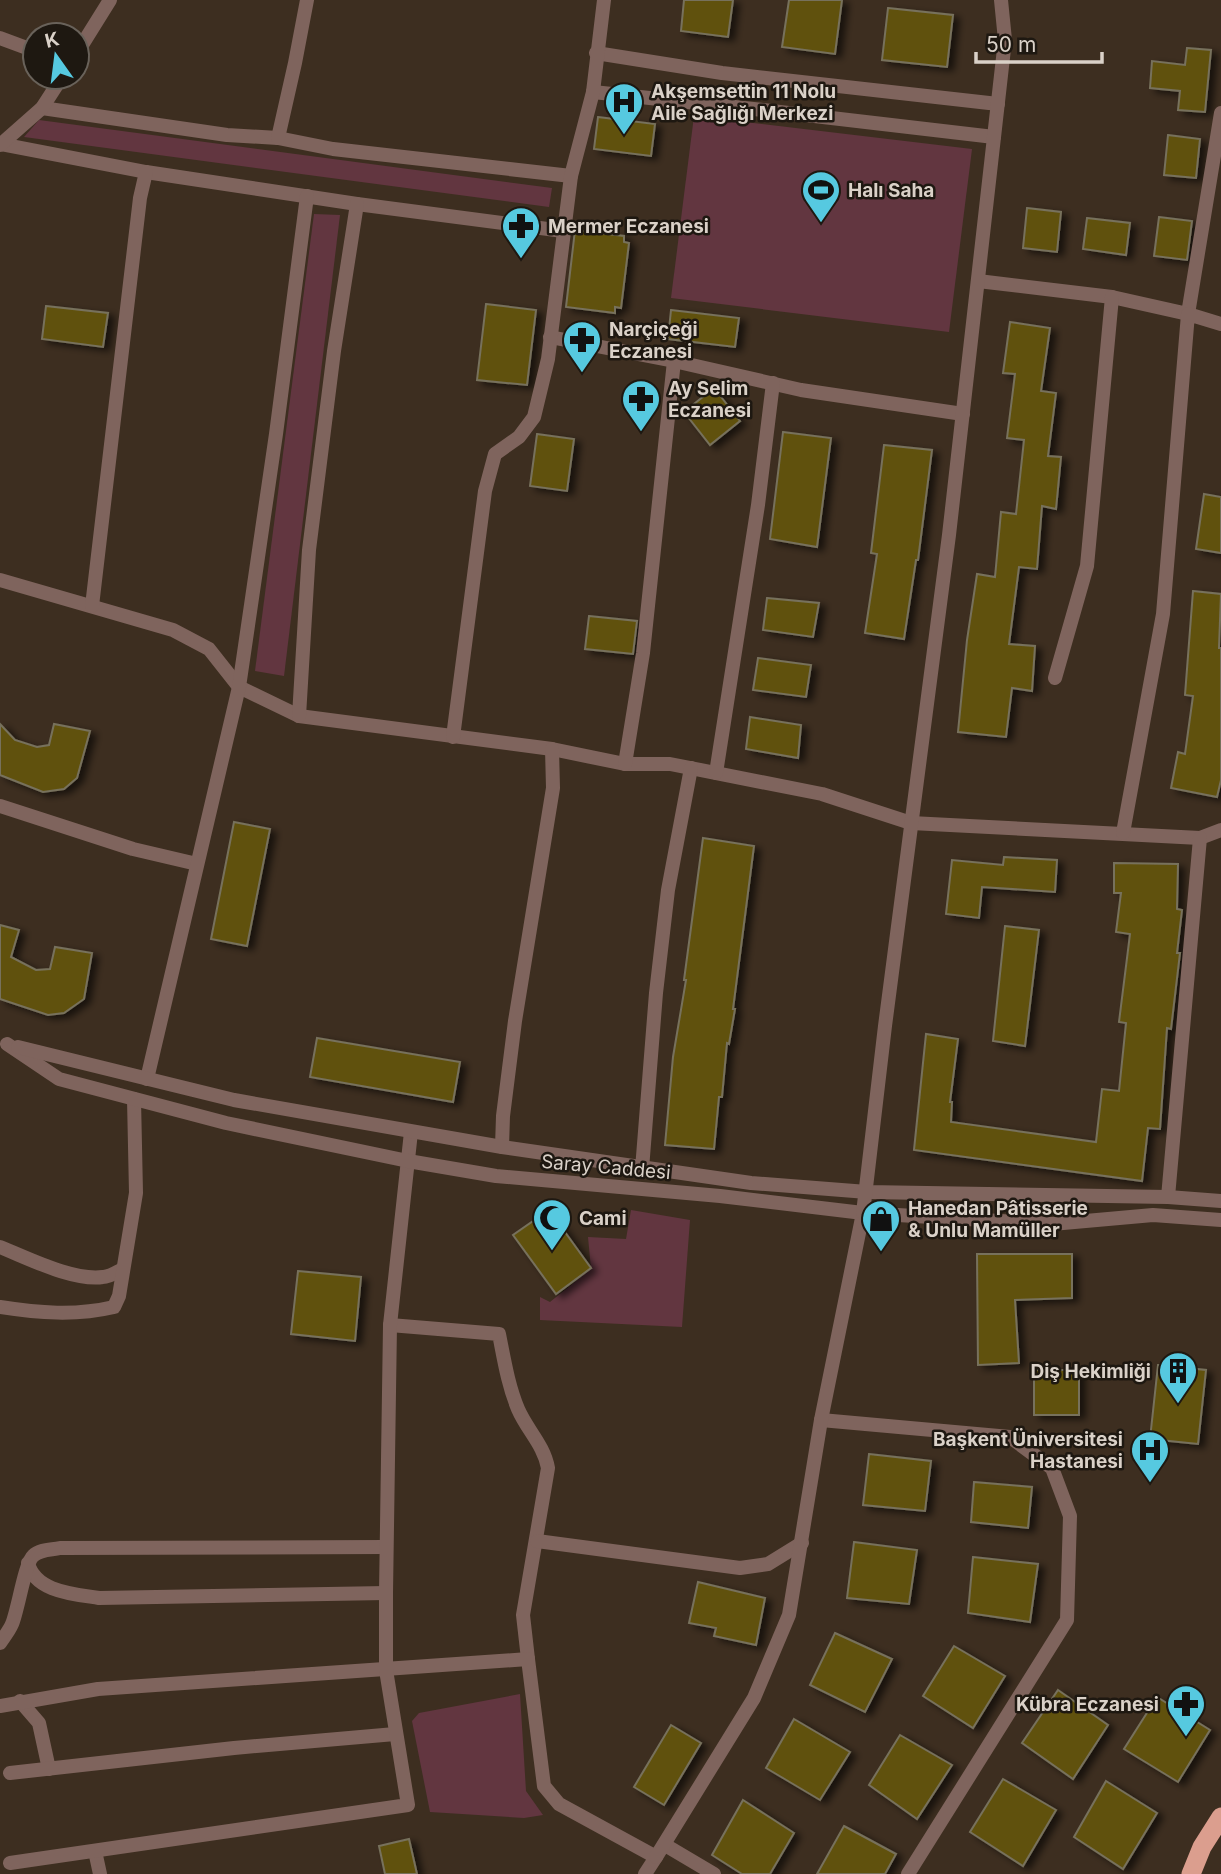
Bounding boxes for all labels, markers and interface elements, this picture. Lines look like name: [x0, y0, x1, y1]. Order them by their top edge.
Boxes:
north arrow: [21, 21, 91, 91]
scale bar: [976, 21, 1102, 65]
text: K: [43, 27, 62, 53]
text: 50 m: [986, 32, 1036, 57]
place label: Akşemsettin 11 Nolu Aile Sağlığı Merkezi: [651, 80, 836, 125]
hospital icon: Akşemsettin 11 Nolu Aile Sağlığı Merkezi: [603, 81, 645, 136]
sports icon: Halı Saha: [800, 169, 842, 224]
place label: Halı Saha: [848, 179, 934, 202]
pharmacy icon: Mermer Eczanesi: [500, 205, 542, 260]
place label: Mermer Eczanesi: [548, 215, 709, 238]
place label: Narçiçeği Eczanesi: [609, 318, 698, 363]
pharmacy icon: Narçiçeği Eczanesi: [561, 319, 603, 374]
place label: Ay Selim Eczanesi: [668, 377, 751, 422]
pharmacy icon: Ay Selim Eczanesi: [620, 378, 662, 433]
street label: Saray Caddesi: [540, 1150, 672, 1184]
mosque icon: Cami: [531, 1197, 573, 1252]
place label: Hanedan Pâtisserie & Unlu Mamüller: [908, 1197, 1088, 1242]
shop icon: Hanedan Pâtisserie & Unlu Mamüller: [860, 1198, 902, 1253]
place label: Cami: [579, 1207, 627, 1230]
building icon: Diş Hekimliği: [1157, 1350, 1199, 1405]
place label: Diş Hekimliği: [1031, 1360, 1151, 1383]
place label: Başkent Üniversitesi Hastanesi: [933, 1428, 1123, 1473]
hospital icon: Başkent Üniversitesi Hastanesi: [1129, 1429, 1171, 1484]
pharmacy icon: Kübra Eczanesi: [1165, 1683, 1207, 1738]
place label: Kübra Eczanesi: [1016, 1693, 1159, 1716]

